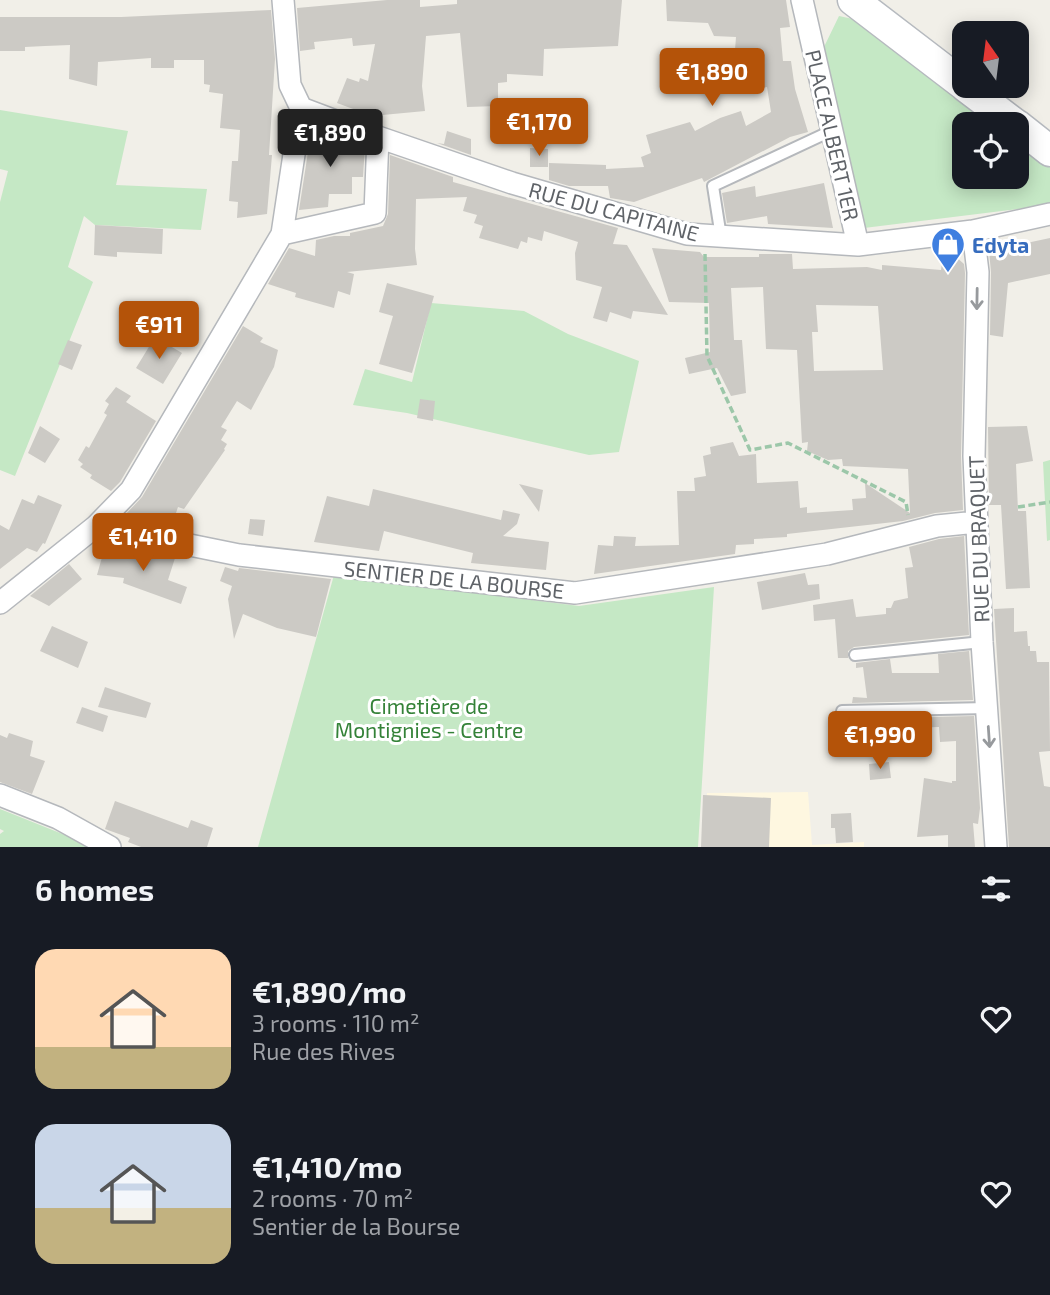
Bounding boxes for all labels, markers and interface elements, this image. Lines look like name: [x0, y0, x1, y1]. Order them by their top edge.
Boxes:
north arrow: [952, 21, 1029, 98]
map controls: [952, 21, 1029, 189]
street label: PLACE ALBERT 1ER: [801, 47, 865, 223]
pin: €1,890: [655, 48, 769, 108]
text: €1,890: [676, 57, 748, 85]
pin: €1,170: [482, 99, 596, 158]
text: €1,170: [506, 107, 572, 135]
pin: €1,890: [273, 110, 387, 169]
button: locate: [952, 112, 1029, 189]
text: €1,890: [294, 118, 366, 146]
street label: RUE DU CAPITAINE: [526, 176, 702, 246]
shop icon: Edyta: [929, 225, 967, 274]
place label: Edyta: [972, 232, 1029, 258]
one-way arrow: [971, 287, 984, 310]
pin: €911: [118, 302, 200, 361]
text: €911: [135, 310, 183, 338]
street label: RUE DU BRAQUET: [963, 455, 994, 623]
pin: €1,410: [86, 514, 200, 573]
text: €1,410: [108, 522, 178, 550]
street label: SENTIER DE LA BOURSE: [343, 555, 565, 603]
park label: Cimetière de Montignies - Centre: [335, 693, 523, 742]
pin: €1,990: [823, 712, 937, 771]
text: €1,990: [844, 720, 916, 748]
one-way arrow: [983, 725, 996, 748]
icon: filters: [977, 870, 1015, 908]
text: 6 homes: [35, 871, 154, 907]
text: €1,890/mo: [252, 973, 407, 1009]
icon: home: [91, 977, 175, 1061]
icon: heart: [977, 1000, 1015, 1038]
text: 3 rooms · 110 m²: [252, 1009, 419, 1037]
text: Rue des Rives: [252, 1037, 395, 1065]
text: €1,410/mo: [252, 1148, 402, 1184]
icon: home: [91, 1152, 175, 1236]
icon: heart: [977, 1175, 1015, 1213]
text: 2 rooms · 70 m²: [252, 1184, 413, 1212]
text: Sentier de la Bourse: [252, 1212, 460, 1240]

